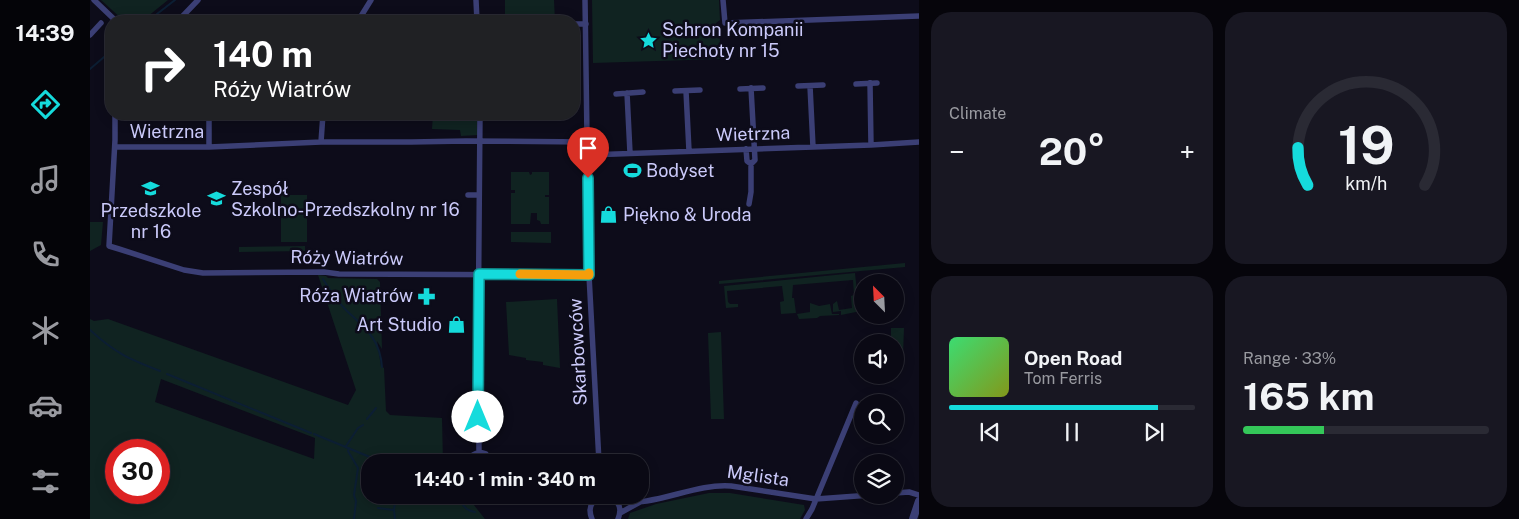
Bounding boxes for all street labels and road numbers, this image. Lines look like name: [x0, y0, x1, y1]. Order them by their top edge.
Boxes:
street label: Wietrzna: [130, 121, 204, 142]
street label: Wietrzna: [715, 122, 791, 145]
street label: Róży Wiatrów: [290, 246, 404, 269]
street label: Skarbowców: [564, 298, 591, 406]
street label: Mglista: [726, 461, 791, 490]

